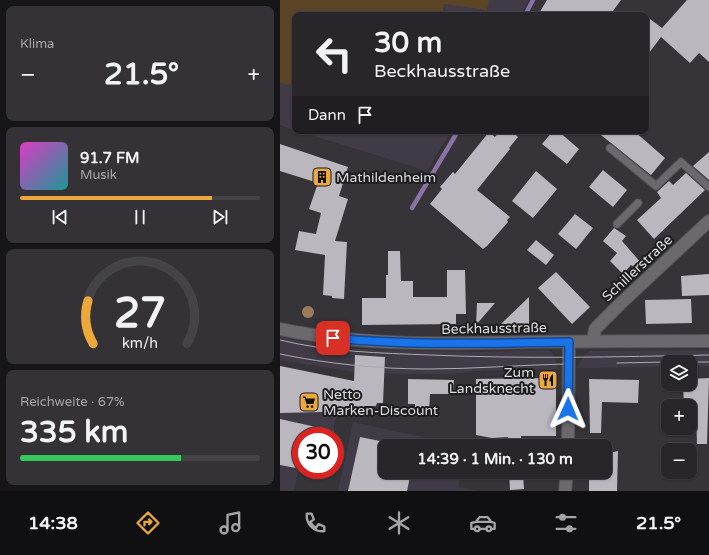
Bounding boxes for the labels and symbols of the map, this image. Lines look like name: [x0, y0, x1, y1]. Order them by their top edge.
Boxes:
building icon: Mathildenheim: [311, 166, 333, 188]
place label: Mathildenheim: [336, 169, 436, 186]
street label: Schillerstraße: [599, 231, 676, 305]
street label: Beckhausstraße: [441, 319, 547, 338]
pin: [316, 321, 350, 355]
place label: Zum Landsknecht: [449, 364, 535, 397]
restaurant icon: Zum Landsknecht: [537, 369, 559, 391]
place label: Netto Marken-Discount: [323, 386, 439, 419]
position arrow: [547, 388, 589, 430]
supermarket icon: Netto Marken-Discount: [298, 391, 320, 413]
speed limit sign: 30: [292, 427, 344, 479]

